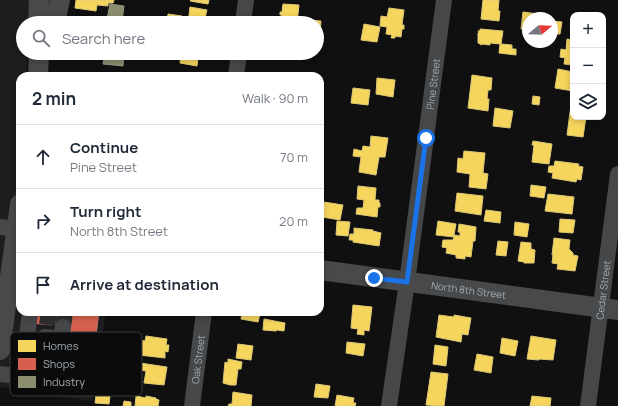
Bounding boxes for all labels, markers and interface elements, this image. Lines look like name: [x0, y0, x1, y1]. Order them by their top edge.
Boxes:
north arrow: [522, 12, 558, 48]
map controls: [570, 12, 606, 120]
button: +: [570, 12, 606, 48]
search box: [16, 16, 324, 60]
icon: search: [30, 27, 52, 49]
text: Search here: [62, 28, 145, 49]
button: −: [570, 48, 606, 84]
street label: Pine Street: [423, 57, 443, 111]
button: layers: [570, 84, 606, 120]
text: 2 min: [32, 87, 76, 110]
text: Walk · 90 m: [242, 89, 308, 107]
route start: [417, 129, 435, 147]
text: Continue: [70, 137, 138, 158]
icon: ahead: [32, 146, 54, 168]
text: 70 m: [280, 148, 308, 166]
text: Pine Street: [70, 158, 137, 176]
text: Turn right: [70, 201, 141, 222]
icon: right: [32, 210, 54, 232]
text: 20 m: [279, 212, 308, 230]
text: North 8th Street: [70, 222, 168, 240]
street label: Cedar Street: [592, 260, 614, 320]
route end: [365, 269, 383, 287]
icon: arrive: [32, 274, 54, 296]
text: Arrive at destination: [70, 274, 219, 295]
street label: North 8th Street: [430, 278, 507, 302]
legend: [10, 332, 142, 396]
street label: Oak Street: [188, 334, 208, 385]
text: Homes: [43, 338, 79, 353]
text: Shops: [43, 356, 75, 371]
text: Industry: [43, 374, 85, 389]

